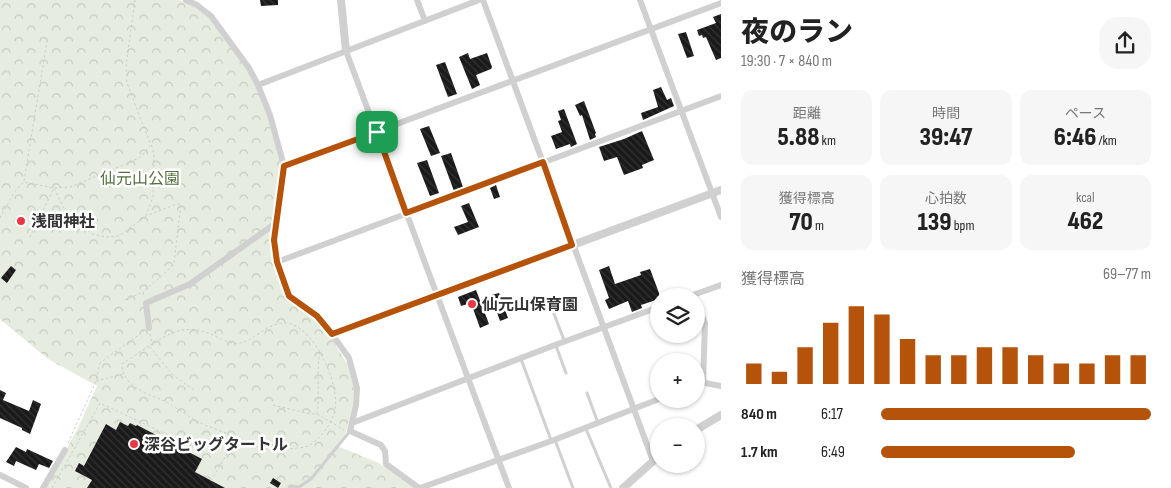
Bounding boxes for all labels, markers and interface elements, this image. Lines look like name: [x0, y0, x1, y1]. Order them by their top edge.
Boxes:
text: 夜のラン: [741, 16, 853, 49]
button: share: [1099, 17, 1151, 69]
text: 19:30 · 7 × 840 m: [741, 52, 832, 71]
text: 距離: [793, 105, 821, 122]
text: 時間: [932, 105, 960, 122]
text: ペース: [1065, 105, 1106, 122]
pin: [356, 111, 398, 153]
icon: arrive: [363, 118, 391, 146]
text: 5.88: [777, 122, 819, 153]
text: 39:47: [920, 122, 972, 153]
text: 6:46: [1054, 122, 1096, 153]
text: km: [819, 132, 836, 149]
text: /km: [1096, 132, 1117, 149]
park label: 仙元山公園: [100, 170, 180, 189]
text: kcal: [1076, 189, 1095, 206]
text: 獲得標高: [779, 190, 835, 207]
text: 心拍数: [925, 190, 967, 207]
text: 462: [1067, 206, 1103, 237]
text: 70: [789, 207, 813, 238]
text: 139: [918, 207, 952, 238]
place label: 浅間神社: [31, 212, 95, 232]
marker: 浅間神社: [15, 215, 27, 227]
text: m: [813, 217, 824, 234]
text: bpm: [952, 217, 974, 234]
text: 69–77 m: [1103, 265, 1151, 284]
text: 獲得標高: [741, 270, 805, 289]
map controls: [650, 288, 705, 473]
button: layers: [650, 288, 705, 343]
place label: 仙元山保育園: [481, 296, 578, 315]
marker: 仙元山保育園: [466, 298, 478, 310]
button: +: [650, 353, 705, 408]
text: 840 m: [741, 405, 777, 424]
text: 6:17: [821, 405, 843, 424]
button: −: [650, 418, 705, 473]
place label: 深谷ビッグタートル: [144, 435, 288, 455]
marker: 深谷ビッグタートル: [128, 438, 140, 450]
text: 1.7 km: [741, 443, 778, 462]
text: 6:49: [821, 443, 845, 462]

